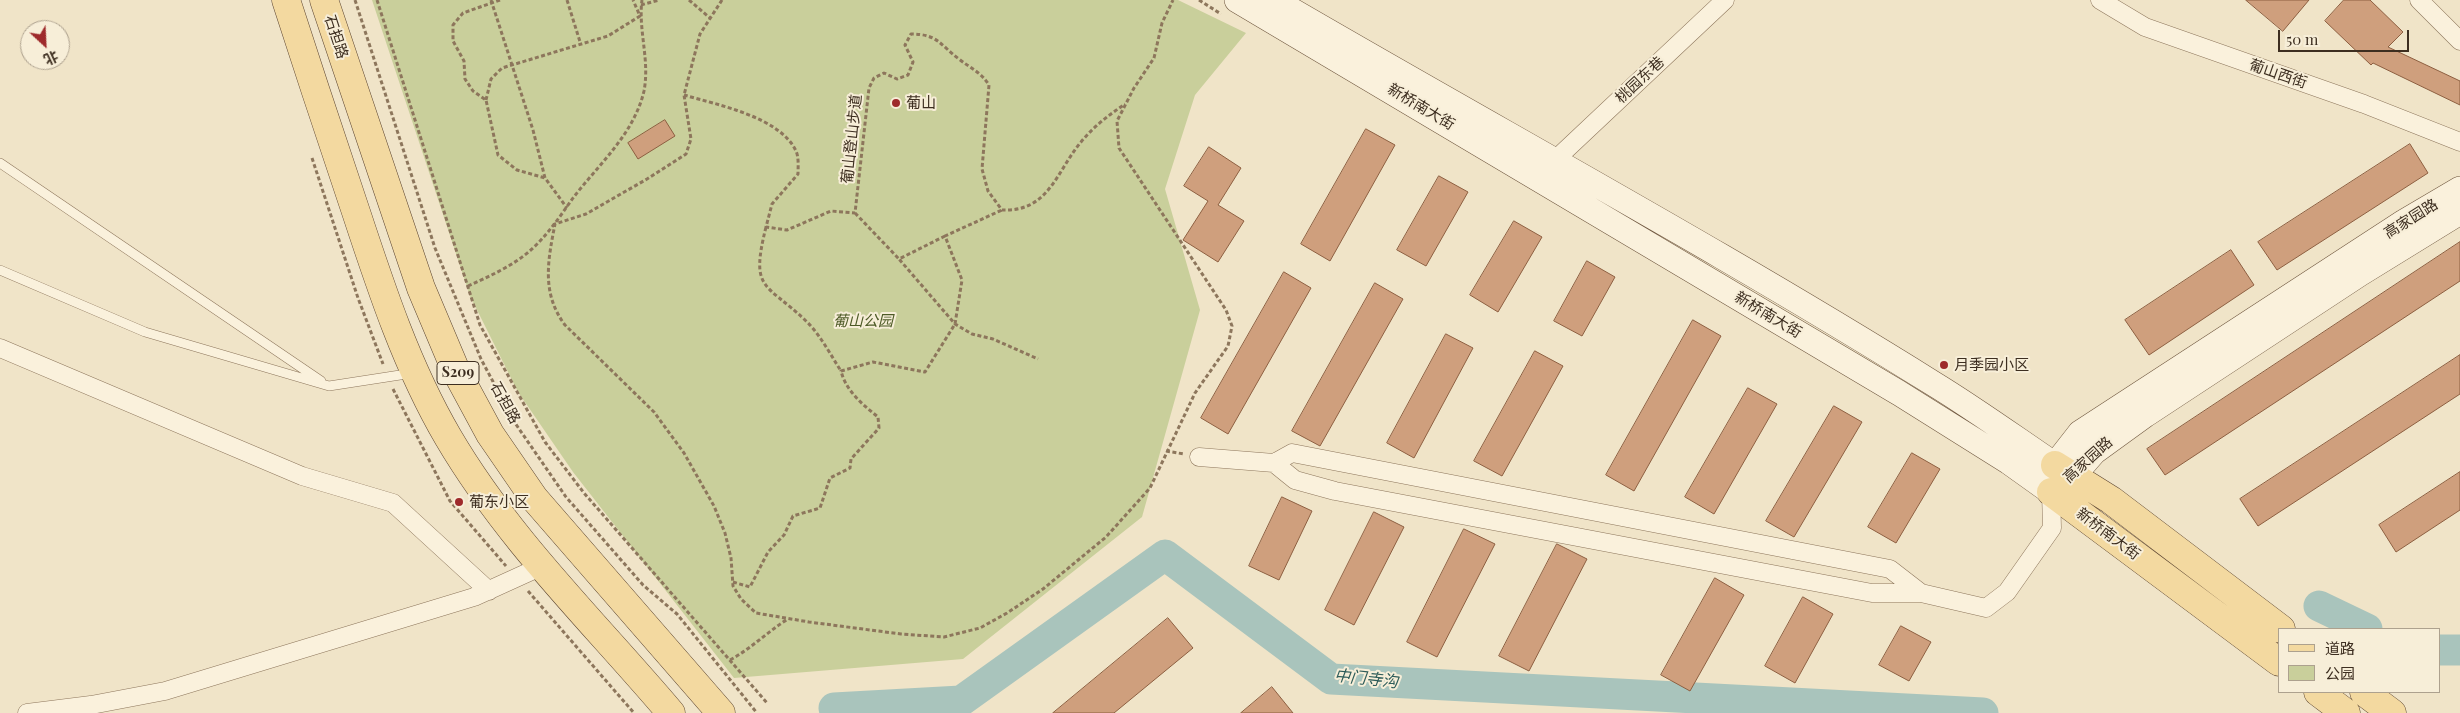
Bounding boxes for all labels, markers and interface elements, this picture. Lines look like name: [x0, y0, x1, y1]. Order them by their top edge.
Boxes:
street label: 石担路: [320, 13, 352, 61]
north arrow: [20, 20, 70, 70]
scale bar: [2280, 20, 2411, 52]
text: 50 m: [2286, 29, 2318, 49]
text: 北: [41, 47, 61, 70]
street label: 桃园东巷: [1612, 53, 1668, 107]
street label: 葡山西街: [2247, 56, 2309, 92]
street label: 新桥南大街: [1384, 80, 1458, 134]
street label: 葡山登山步道: [838, 93, 866, 185]
place label: 葡山: [906, 94, 936, 112]
marker: 葡山: [890, 97, 902, 109]
street label: 高家园路: [2381, 195, 2441, 243]
street label: 新桥南大街: [1731, 288, 1805, 342]
park label: 葡山公园: [833, 312, 893, 330]
place label: 月季园小区: [1954, 356, 2029, 374]
marker: 月季园小区: [1938, 359, 1950, 371]
road number: S209: [437, 362, 479, 384]
street label: 石担路: [486, 379, 524, 427]
street label: 高家园路: [2060, 433, 2116, 487]
place label: 葡东小区: [469, 493, 529, 511]
marker: 葡东小区: [453, 496, 465, 508]
street label: 新桥南大街: [2073, 504, 2143, 564]
legend: [2278, 628, 2440, 693]
text: 道路: [2325, 638, 2355, 658]
text: 公园: [2325, 663, 2355, 683]
water label: 中门寺沟: [1333, 666, 1399, 692]

